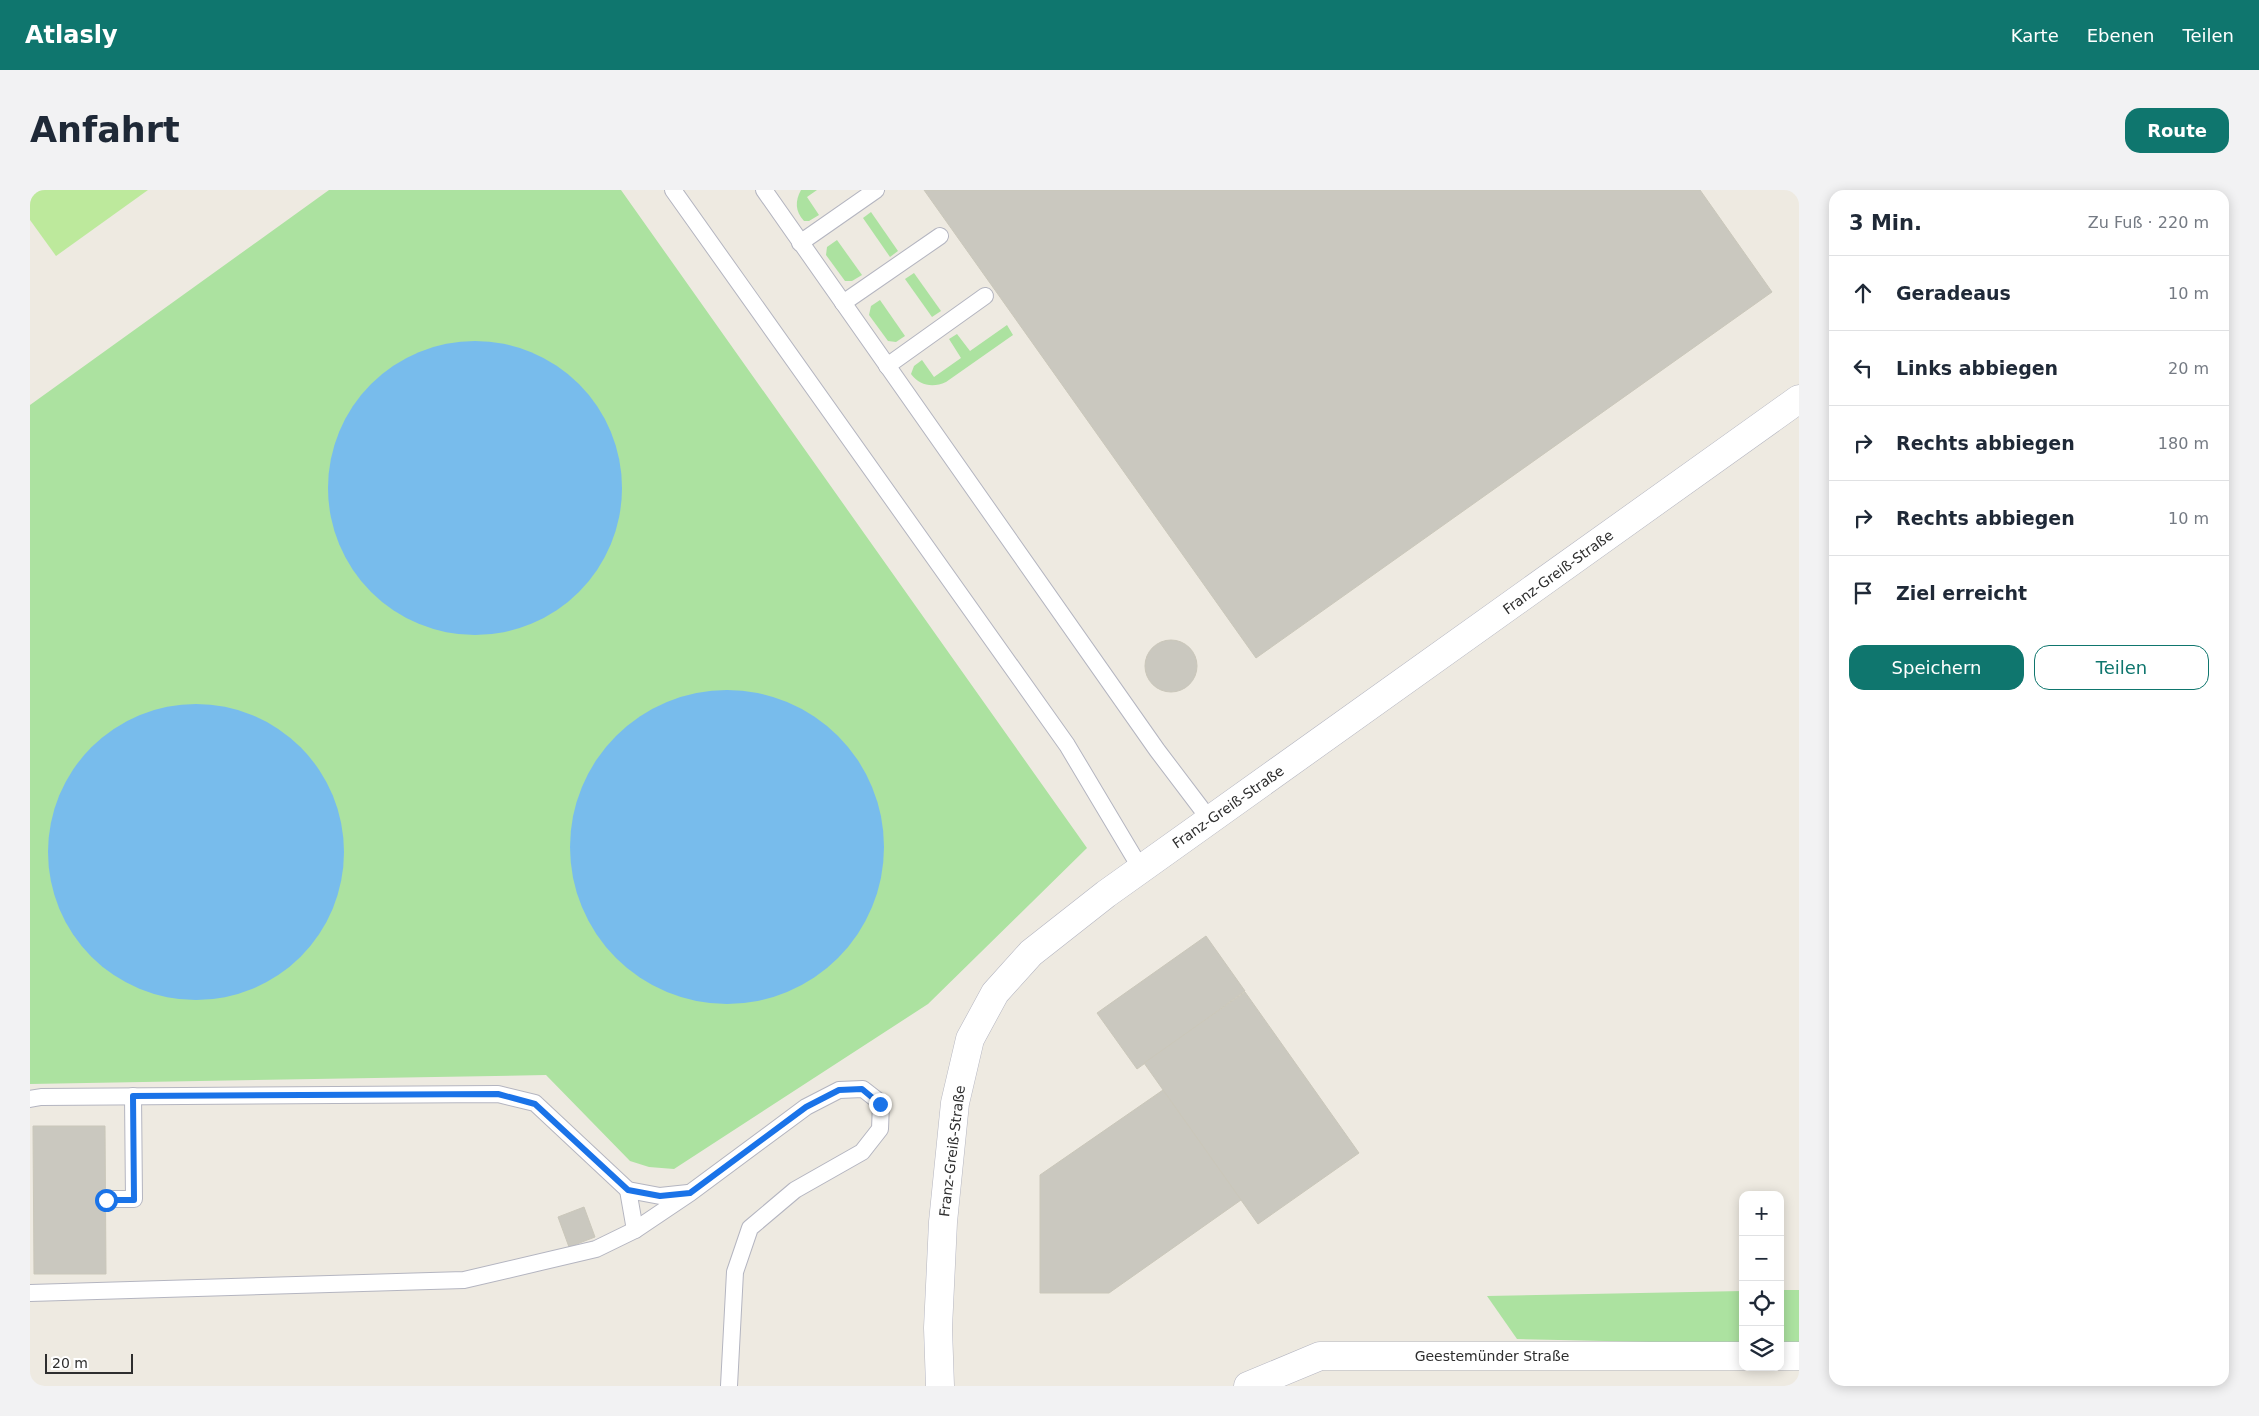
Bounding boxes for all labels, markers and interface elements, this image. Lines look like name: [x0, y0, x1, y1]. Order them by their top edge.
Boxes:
text: Atlasly: [25, 21, 118, 49]
text: Karte: [2011, 25, 2059, 46]
text: Ebenen: [2087, 25, 2155, 46]
text: Teilen: [2183, 25, 2234, 46]
button: Route: [2125, 108, 2229, 153]
text: Anfahrt: [30, 110, 180, 150]
text: 3 Min.: [1849, 211, 1922, 235]
text: Zu Fuß · 220 m: [2088, 213, 2209, 232]
icon: ahead: [1849, 279, 1877, 307]
text: Geradeaus: [1896, 282, 2011, 304]
text: 10 m: [2168, 284, 2209, 303]
icon: left: [1849, 354, 1877, 382]
text: Links abbiegen: [1896, 357, 2058, 379]
text: 20 m: [2168, 359, 2209, 378]
icon: right: [1849, 429, 1877, 457]
text: Rechts abbiegen: [1896, 432, 2075, 454]
text: 180 m: [2158, 434, 2209, 453]
icon: right: [1849, 504, 1877, 532]
text: Rechts abbiegen: [1896, 507, 2075, 529]
text: 10 m: [2168, 509, 2209, 528]
street label: Franz-Greiß-Straße: [1500, 527, 1616, 617]
icon: arrive: [1849, 579, 1877, 607]
text: Ziel erreicht: [1896, 582, 2027, 604]
button: Speichern: [1849, 645, 2024, 690]
button: Teilen: [2034, 645, 2209, 690]
street label: Franz-Greiß-Straße: [1169, 763, 1287, 851]
street label: Franz-Greiß-Straße: [936, 1084, 968, 1218]
route end: [869, 1093, 892, 1116]
route start: [95, 1189, 118, 1212]
map controls: [1739, 1191, 1784, 1371]
button: +: [1739, 1191, 1784, 1236]
button: −: [1739, 1236, 1784, 1281]
button: locate: [1739, 1281, 1784, 1326]
button: layers: [1739, 1326, 1784, 1371]
street label: Geestemünder Straße: [1415, 1348, 1569, 1364]
scale bar: [45, 1351, 132, 1374]
text: 20 m: [52, 1355, 88, 1371]

